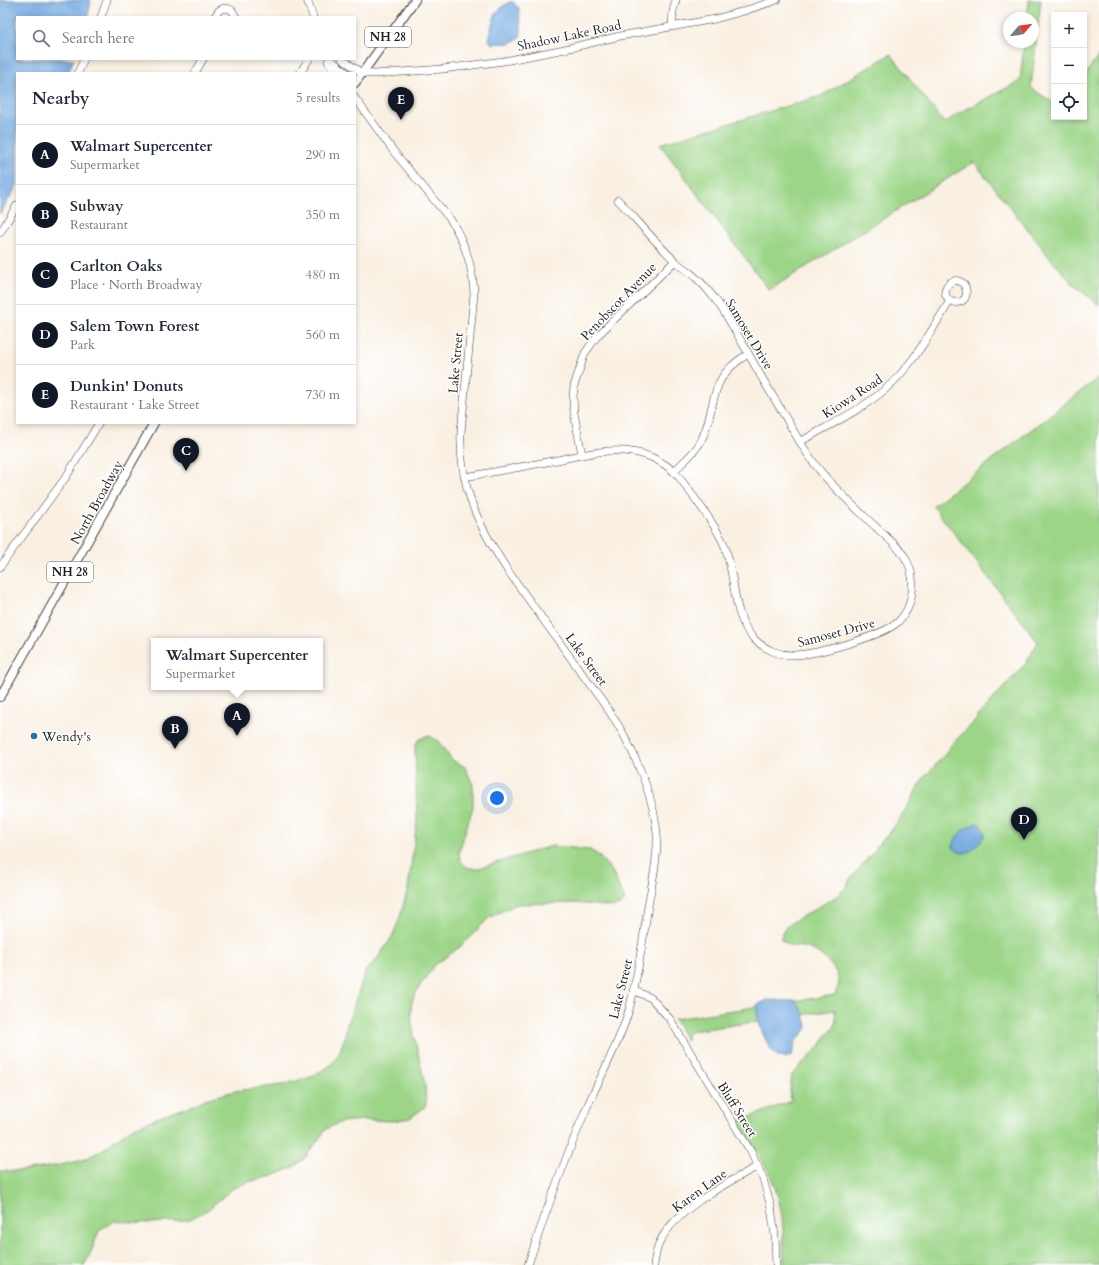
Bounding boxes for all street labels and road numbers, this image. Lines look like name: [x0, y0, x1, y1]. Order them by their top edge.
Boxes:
street label: Shadow Lake Road: [516, 16, 623, 56]
road number: NH 28: [365, 27, 411, 47]
street label: Penobscot Avenue: [577, 259, 661, 345]
street label: Samoset Drive: [721, 296, 777, 373]
street label: Lake Street: [444, 332, 468, 394]
street label: Kiowa Road: [819, 371, 886, 423]
street label: North Broadway: [66, 457, 128, 548]
road number: NH 28: [47, 562, 93, 582]
street label: Samoset Drive: [796, 614, 877, 652]
street label: Lake Street: [561, 630, 611, 690]
street label: Lake Street: [605, 957, 637, 1021]
street label: Bluff Street: [713, 1079, 761, 1141]
street label: Karen Lane: [669, 1165, 731, 1217]

